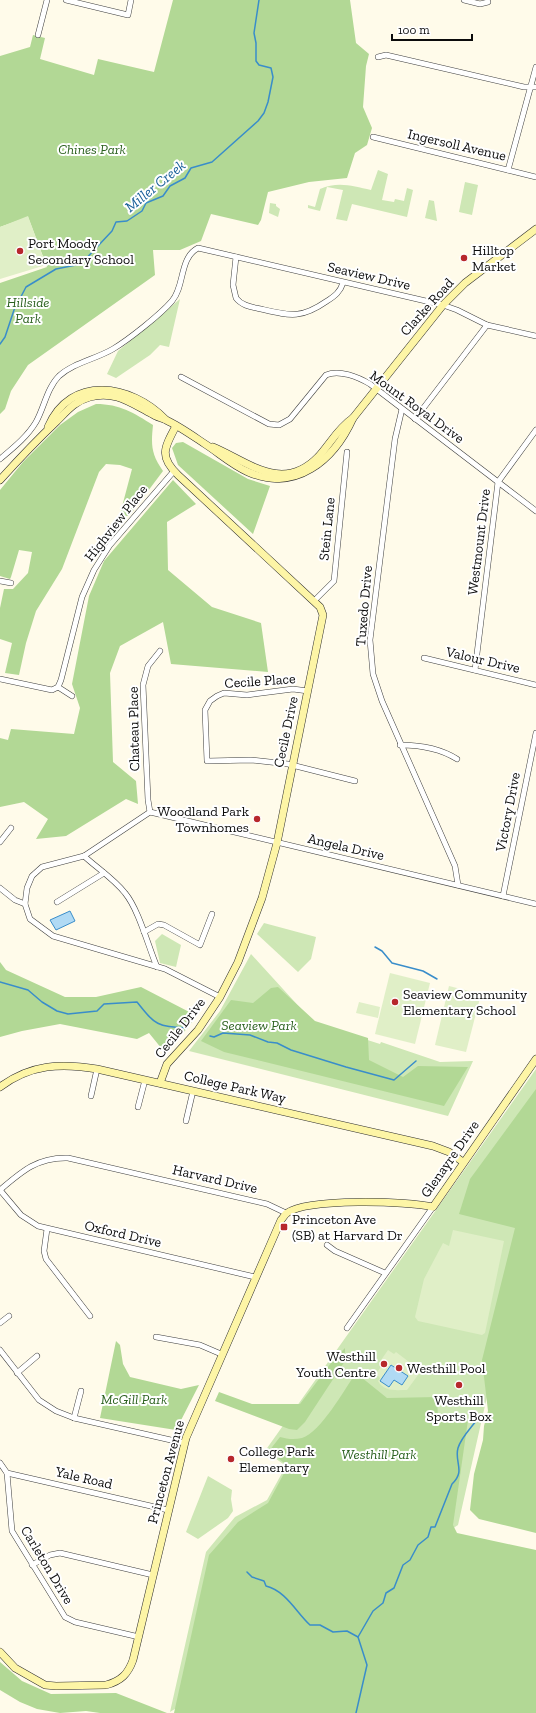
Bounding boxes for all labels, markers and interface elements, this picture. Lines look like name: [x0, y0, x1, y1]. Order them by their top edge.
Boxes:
scale bar: [392, 16, 472, 42]
text: 100 m: [398, 23, 430, 37]
street label: Ingersoll Avenue: [406, 125, 508, 165]
park label: Chines Park: [58, 141, 126, 158]
water label: Miller Creek: [121, 156, 189, 216]
place label: Port Moody Secondary School: [28, 235, 134, 268]
place label: Hilltop Market: [472, 242, 516, 275]
marker: Port Moody Secondary School: [15, 246, 25, 256]
marker: Hilltop Market: [459, 253, 469, 263]
street label: Seaview Drive: [326, 258, 413, 294]
street label: Clarke Road: [397, 274, 458, 340]
park label: Hillside Park: [7, 294, 49, 327]
street label: Mount Royal Drive: [366, 367, 468, 447]
street label: Highview Place: [81, 481, 151, 565]
street label: Westmount Drive: [464, 488, 494, 596]
street label: Stein Lane: [315, 496, 339, 561]
street label: Tuxedo Drive: [352, 564, 376, 647]
street label: Valour Drive: [443, 643, 522, 677]
street label: Cecile Place: [224, 670, 296, 692]
street label: Chateau Place: [125, 686, 143, 772]
street label: Cecile Drive: [270, 694, 302, 769]
street label: Victory Drive: [492, 771, 524, 854]
place label: Woodland Park Townhomes: [157, 803, 250, 836]
marker: Woodland Park Townhomes: [252, 814, 262, 824]
street label: Angela Drive: [306, 830, 386, 864]
place label: Seaview Community Elementary School: [403, 986, 528, 1019]
street label: Cecile Drive: [151, 994, 209, 1062]
marker: Seaview Community Elementary School: [390, 997, 400, 1007]
park label: Seaview Park: [221, 1017, 297, 1034]
street label: College Park Way: [182, 1067, 289, 1107]
street label: Glenayre Drive: [417, 1117, 483, 1201]
street label: Harvard Drive: [171, 1161, 260, 1197]
place label: Princeton Ave (SB) at Harvard Dr: [292, 1211, 403, 1244]
street label: Oxford Drive: [83, 1217, 164, 1251]
marker: Princeton Ave (SB) at Harvard Dr: [279, 1222, 289, 1232]
place label: Westhill Youth Centre: [295, 1348, 376, 1381]
marker: Westhill Youth Centre: [379, 1359, 389, 1369]
place label: Westhill Pool: [407, 1360, 486, 1377]
marker: Westhill Pool: [394, 1363, 404, 1373]
marker: Westhill Sports Box: [454, 1380, 464, 1390]
park label: McGill Park: [101, 1391, 167, 1408]
place label: Westhill Sports Box: [426, 1392, 492, 1425]
street label: Princeton Avenue: [144, 1418, 188, 1526]
place label: College Park Elementary: [239, 1443, 315, 1476]
park label: Westhill Park: [341, 1446, 417, 1463]
marker: College Park Elementary: [226, 1454, 236, 1464]
street label: Yale Road: [53, 1463, 114, 1493]
street label: Carleton Drive: [17, 1523, 77, 1608]

